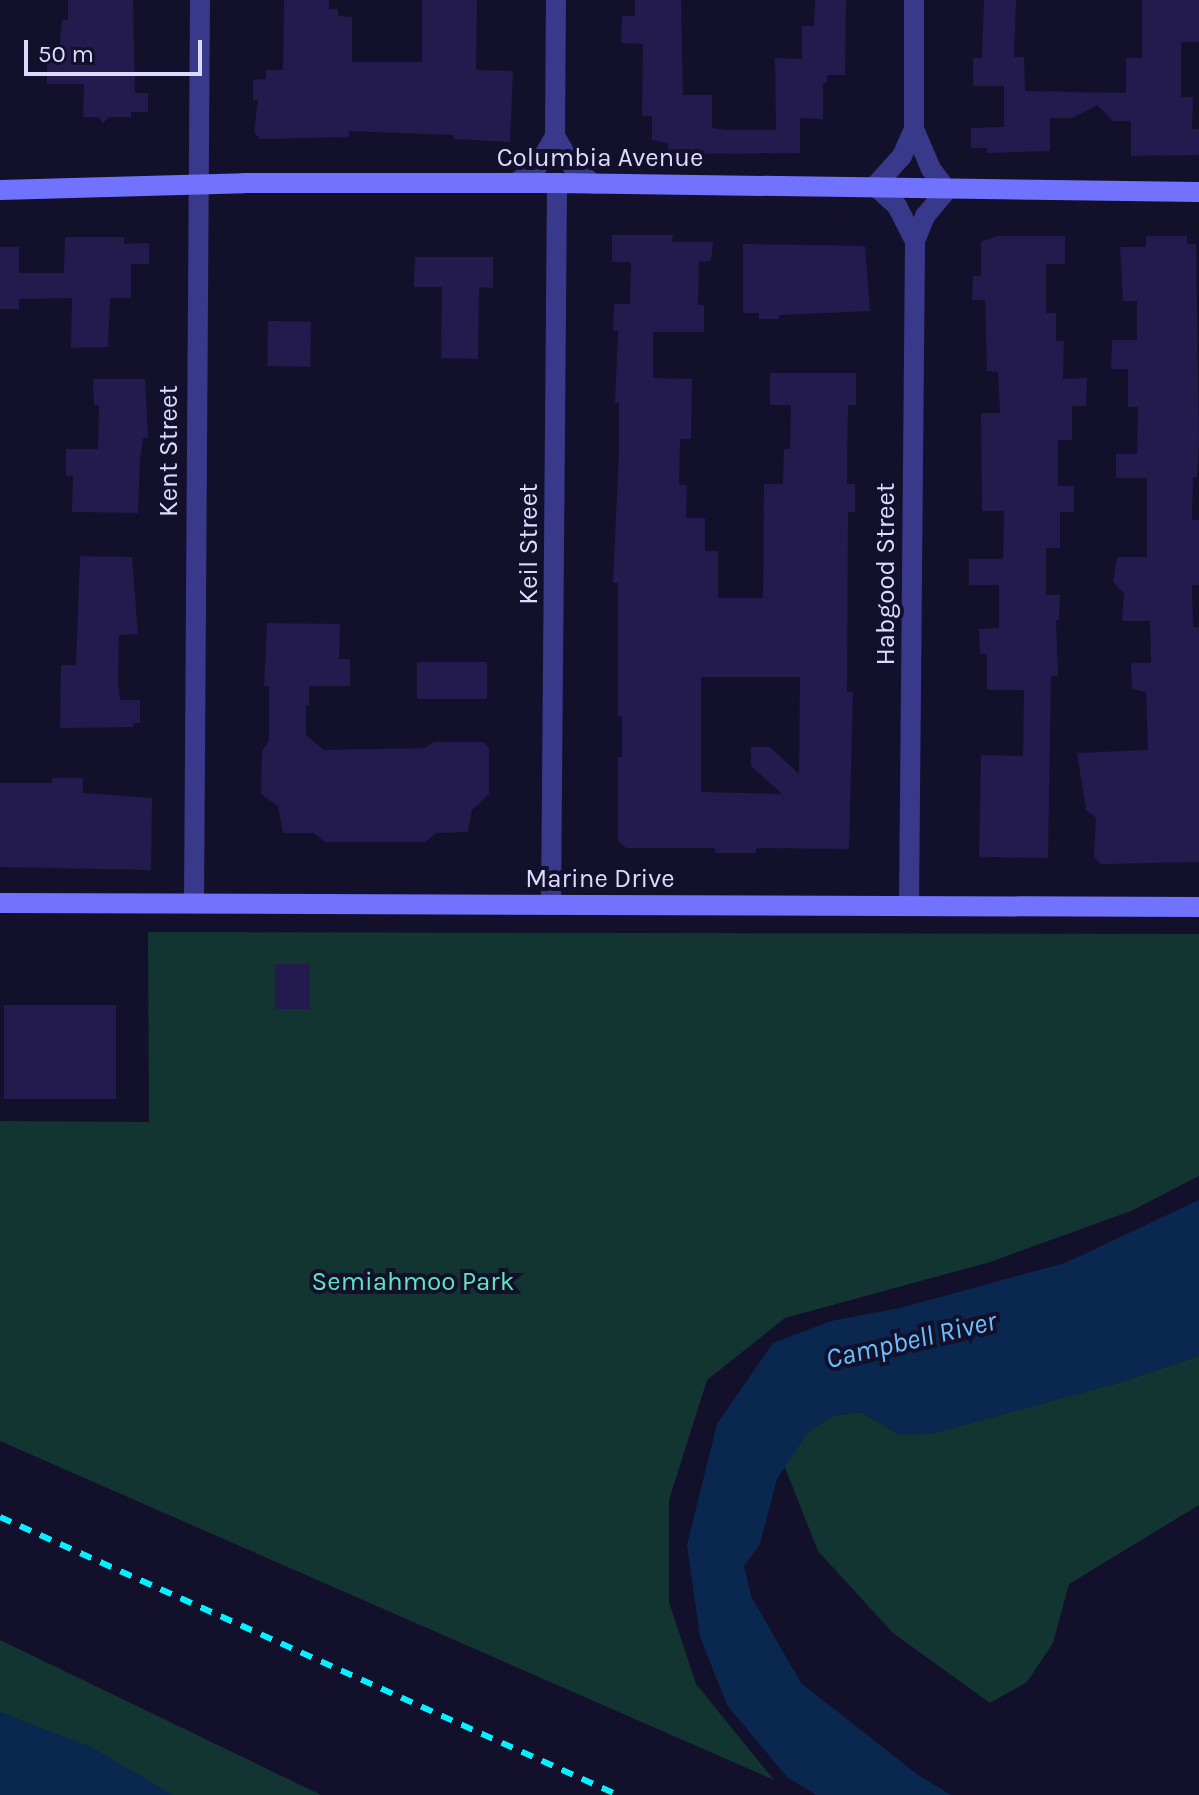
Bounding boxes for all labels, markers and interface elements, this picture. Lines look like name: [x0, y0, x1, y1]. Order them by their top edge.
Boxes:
scale bar: [28, 24, 206, 74]
text: 50 m: [38, 40, 94, 68]
street label: Columbia Avenue: [497, 142, 703, 174]
street label: Kent Street: [153, 385, 185, 517]
street label: Habgood Street: [870, 482, 902, 666]
street label: Keil Street: [513, 483, 545, 605]
street label: Marine Drive: [525, 863, 675, 895]
park label: Semiahmoo Park: [312, 1266, 514, 1298]
water label: Campbell River: [822, 1304, 1000, 1376]

